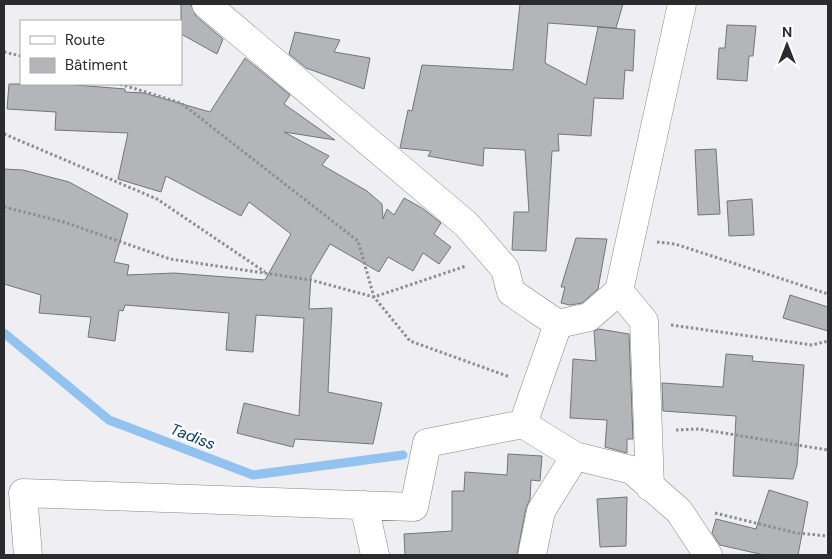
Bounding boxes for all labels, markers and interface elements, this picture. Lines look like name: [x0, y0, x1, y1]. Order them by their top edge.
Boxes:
legend: [20, 20, 182, 85]
north arrow: [762, 20, 812, 70]
text: N: [782, 23, 792, 41]
text: Route: [65, 30, 105, 50]
text: Bâtiment: [65, 55, 128, 75]
water label: Tadiss: [167, 418, 218, 455]

